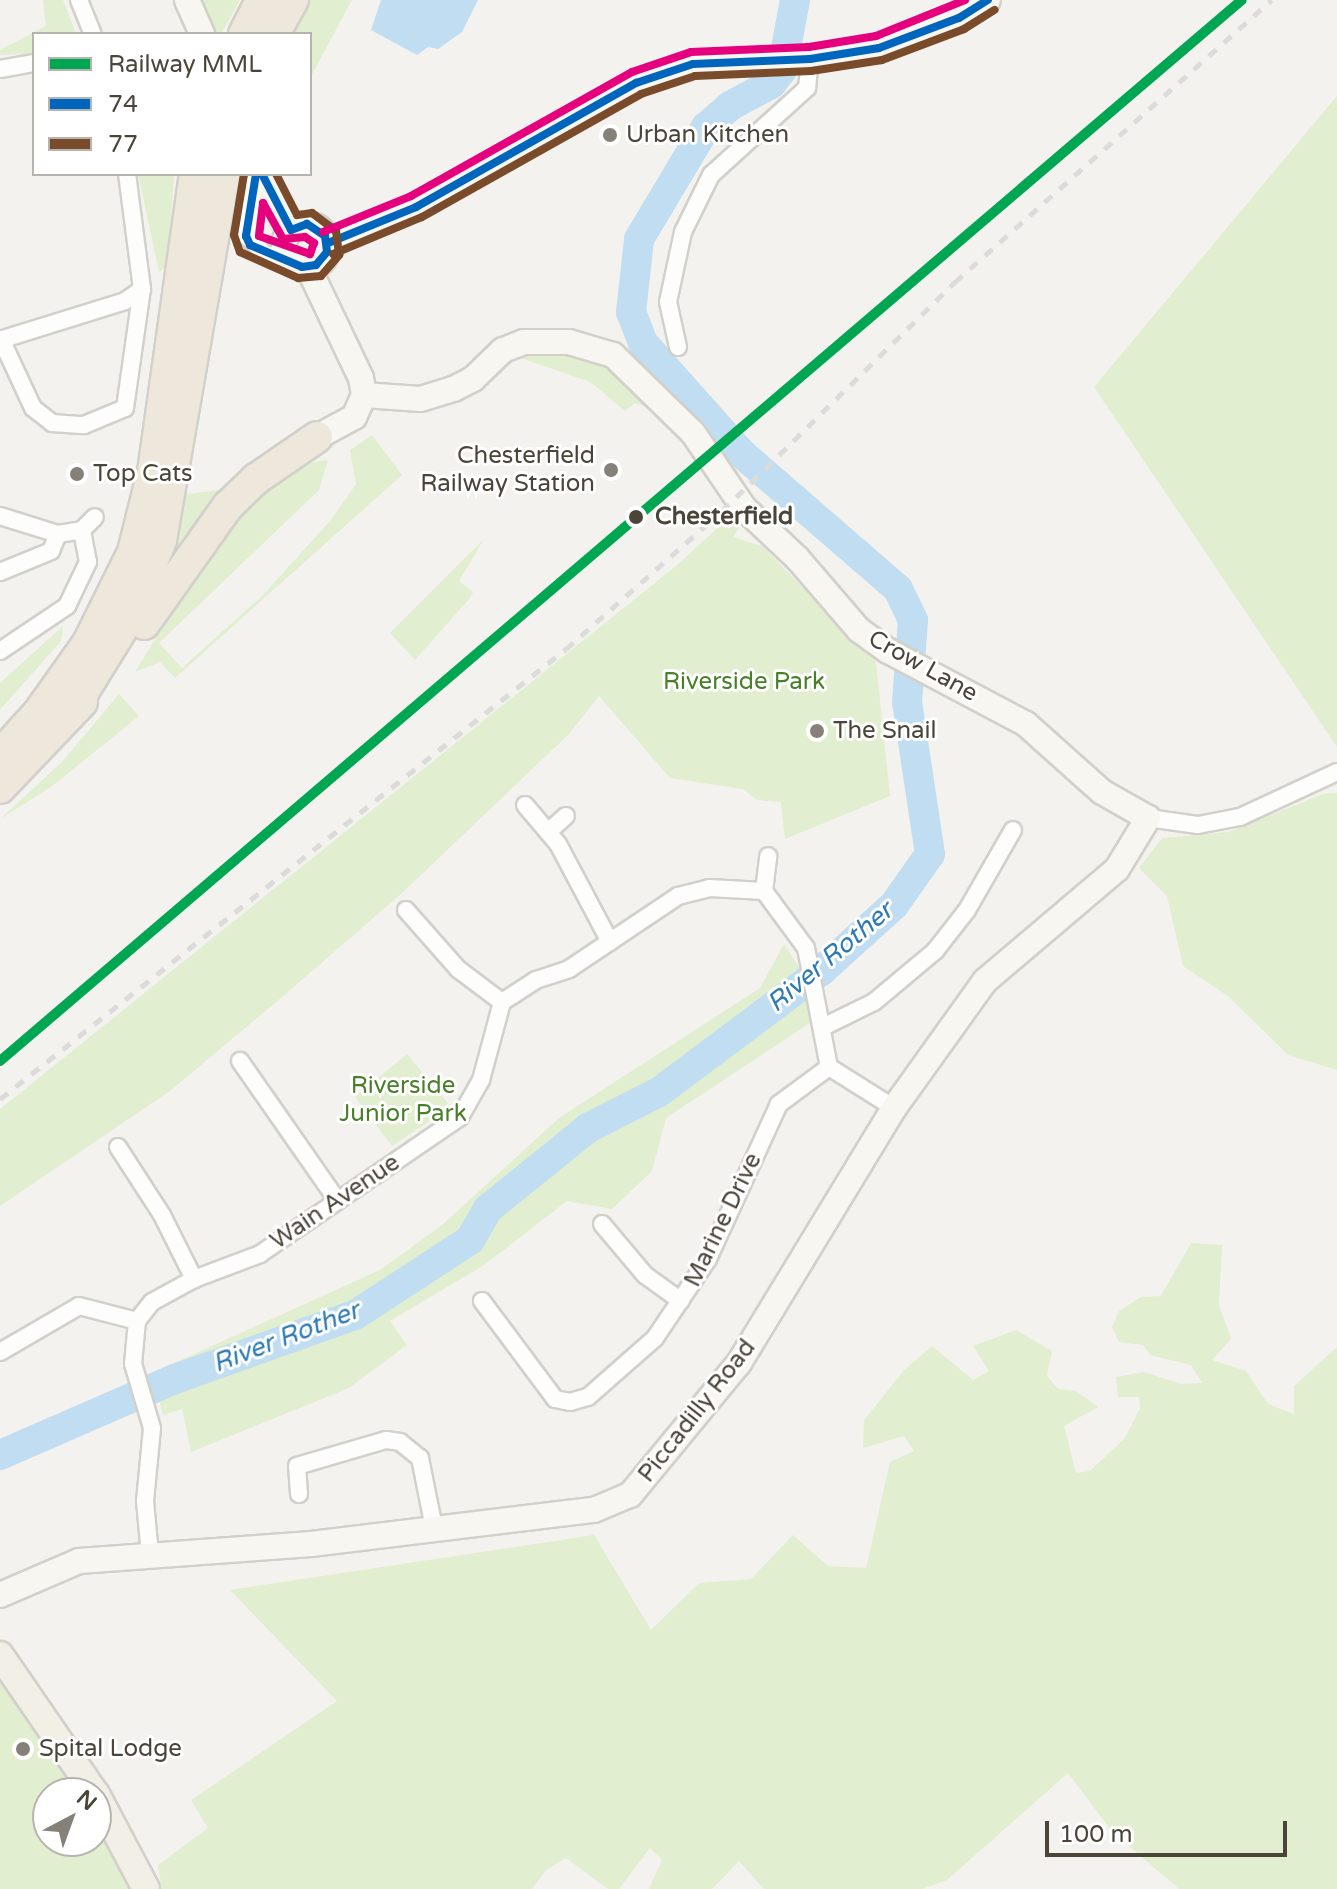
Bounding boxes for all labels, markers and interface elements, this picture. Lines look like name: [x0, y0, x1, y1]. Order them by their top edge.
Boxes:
legend: [32, 32, 312, 176]
text: Railway MML: [108, 50, 262, 79]
text: 74: [108, 90, 138, 119]
place label: Urban Kitchen: [626, 121, 789, 149]
marker: Urban Kitchen: [601, 126, 619, 144]
text: 77: [108, 130, 138, 159]
place label: Chesterfield Railway Station: [420, 442, 595, 498]
place label: Top Cats: [93, 460, 193, 488]
marker: Chesterfield Railway Station: [602, 461, 620, 479]
marker: Top Cats: [68, 465, 86, 483]
place label: Chesterfield: [655, 503, 793, 531]
marker: Chesterfield: [624, 505, 648, 529]
street label: Crow Lane: [863, 624, 983, 708]
park label: Riverside Park: [663, 668, 825, 696]
place label: The Snail: [833, 717, 937, 745]
marker: The Snail: [808, 722, 826, 740]
water label: River Rother: [761, 895, 899, 1019]
park label: Riverside Junior Park: [339, 1072, 467, 1128]
street label: Wain Avenue: [265, 1148, 405, 1256]
street label: Marine Drive: [678, 1148, 768, 1292]
water label: River Rother: [208, 1295, 364, 1379]
street label: Piccadilly Road: [632, 1334, 762, 1488]
place label: Spital Lodge: [39, 1735, 182, 1763]
marker: Spital Lodge: [14, 1740, 32, 1758]
north arrow: [32, 1777, 112, 1857]
text: N: [71, 1785, 102, 1816]
scale bar: [1049, 1805, 1291, 1855]
text: 100 m: [1059, 1820, 1133, 1849]

